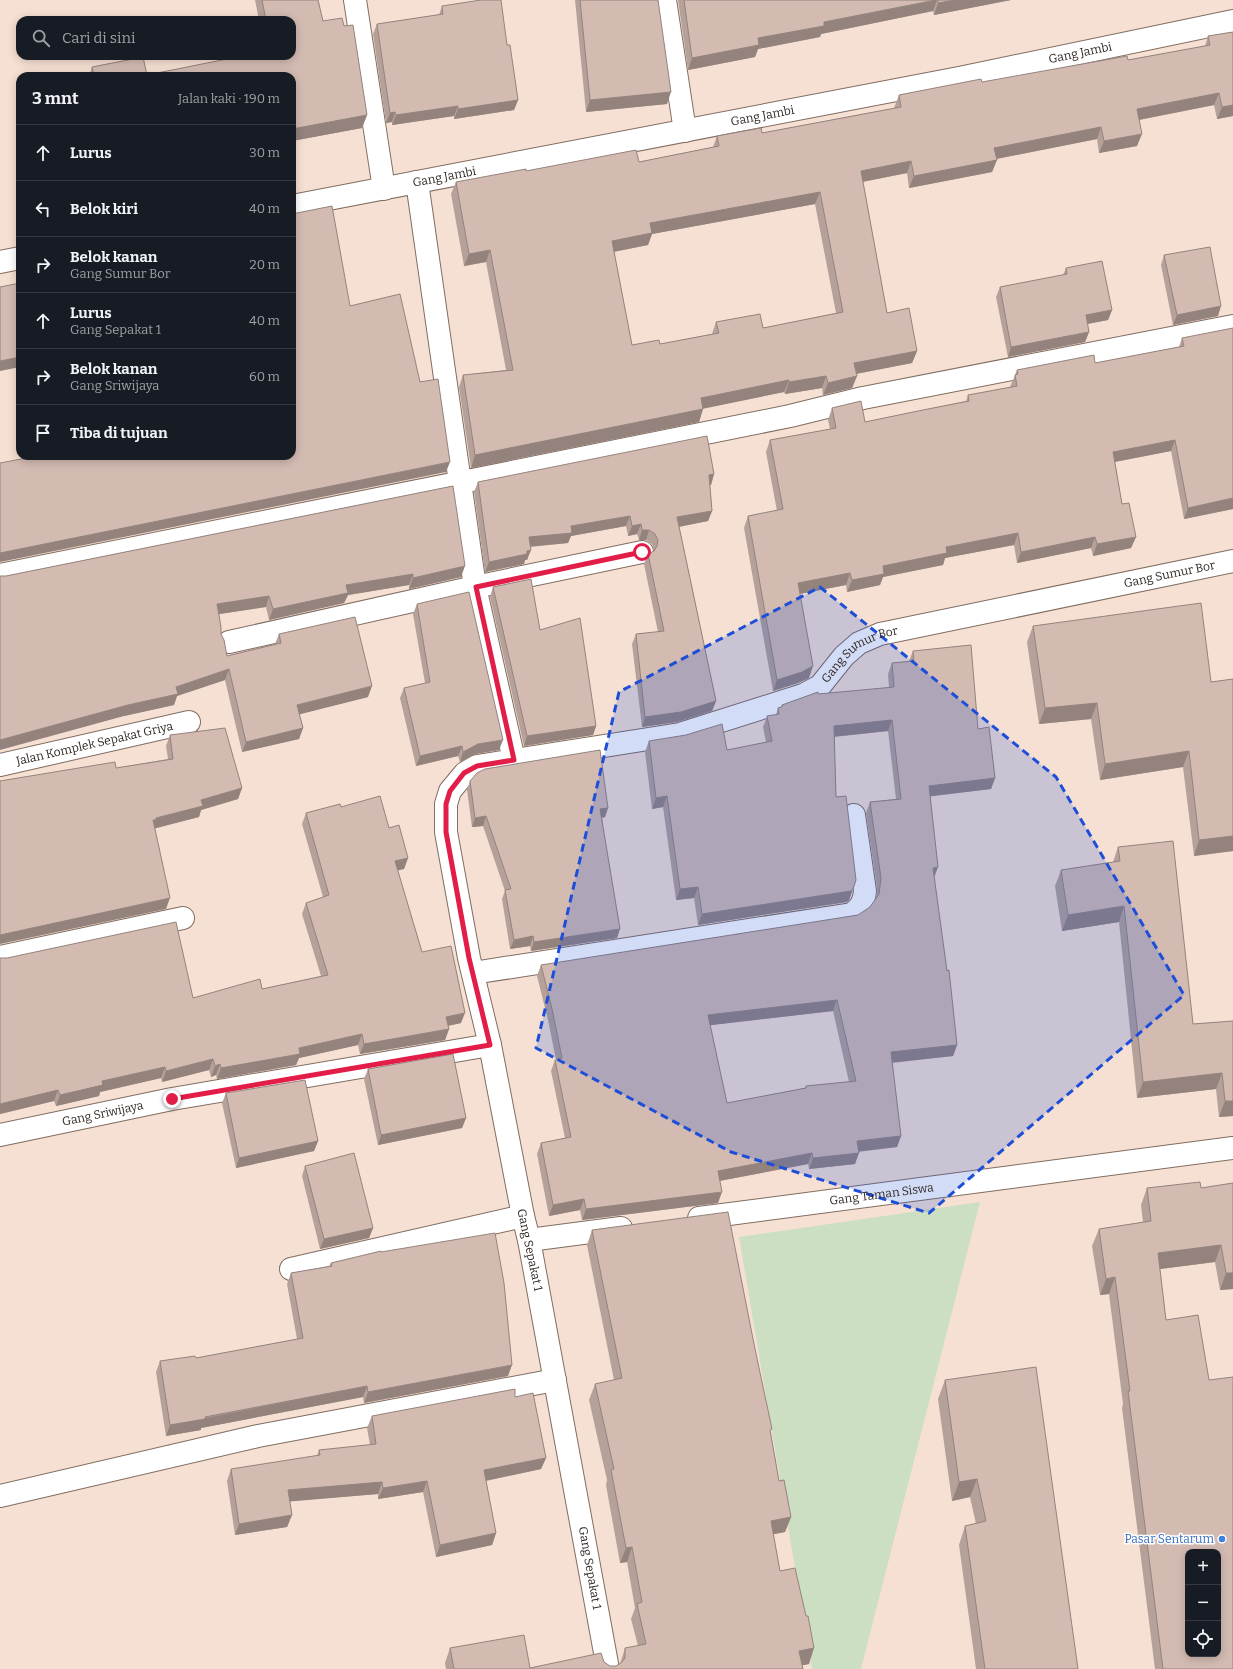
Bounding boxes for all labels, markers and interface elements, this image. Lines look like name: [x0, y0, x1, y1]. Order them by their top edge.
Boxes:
search box: [16, 16, 296, 60]
icon: search: [30, 27, 52, 49]
text: Cari di sini: [62, 29, 135, 47]
street label: Gang Jambi: [1047, 39, 1114, 66]
text: 3 mnt: [32, 88, 79, 109]
text: Jalan kaki · 190 m: [178, 91, 280, 106]
street label: Gang Jambi: [730, 103, 796, 129]
icon: ahead: [32, 142, 54, 164]
text: Lurus: [70, 144, 112, 162]
text: 30 m: [249, 145, 280, 160]
street label: Gang Jambi: [411, 164, 478, 190]
icon: left: [32, 198, 54, 220]
text: Belok kiri: [70, 200, 138, 218]
text: 40 m: [249, 201, 280, 216]
text: Belok kanan: [70, 248, 158, 266]
icon: right: [32, 254, 54, 276]
text: 20 m: [250, 257, 280, 272]
text: Gang Sumur Bor: [70, 266, 171, 281]
text: Lurus: [70, 304, 112, 322]
icon: ahead: [32, 310, 54, 332]
text: 40 m: [249, 313, 280, 328]
text: Gang Sepakat 1: [70, 322, 161, 337]
text: Belok kanan: [70, 360, 158, 378]
icon: right: [32, 366, 54, 388]
text: 60 m: [249, 369, 280, 384]
text: Gang Sriwijaya: [70, 378, 159, 393]
icon: arrive: [32, 422, 54, 444]
text: Tiba di tujuan: [70, 424, 168, 442]
route start: [633, 543, 651, 561]
street label: Gang Sumur Bor: [1122, 558, 1217, 590]
street label: Gang Sumur Bor: [818, 623, 900, 686]
street label: Jalan Komplek Sepakat Griya: [14, 719, 175, 768]
route end: [163, 1090, 181, 1108]
street label: Gang Sriwijaya: [61, 1098, 145, 1129]
street label: Gang Taman Siswa: [829, 1180, 935, 1208]
street label: Gang Sepakat 1: [514, 1207, 546, 1293]
street label: Gang Sepakat 1: [576, 1525, 604, 1611]
place label: Pasar Sentarum: [1124, 1532, 1215, 1546]
marker: Pasar Sentarum: [1217, 1534, 1227, 1544]
map controls: [1185, 1549, 1221, 1657]
button: +: [1185, 1549, 1221, 1585]
button: −: [1185, 1585, 1221, 1621]
button: locate: [1185, 1621, 1221, 1657]

